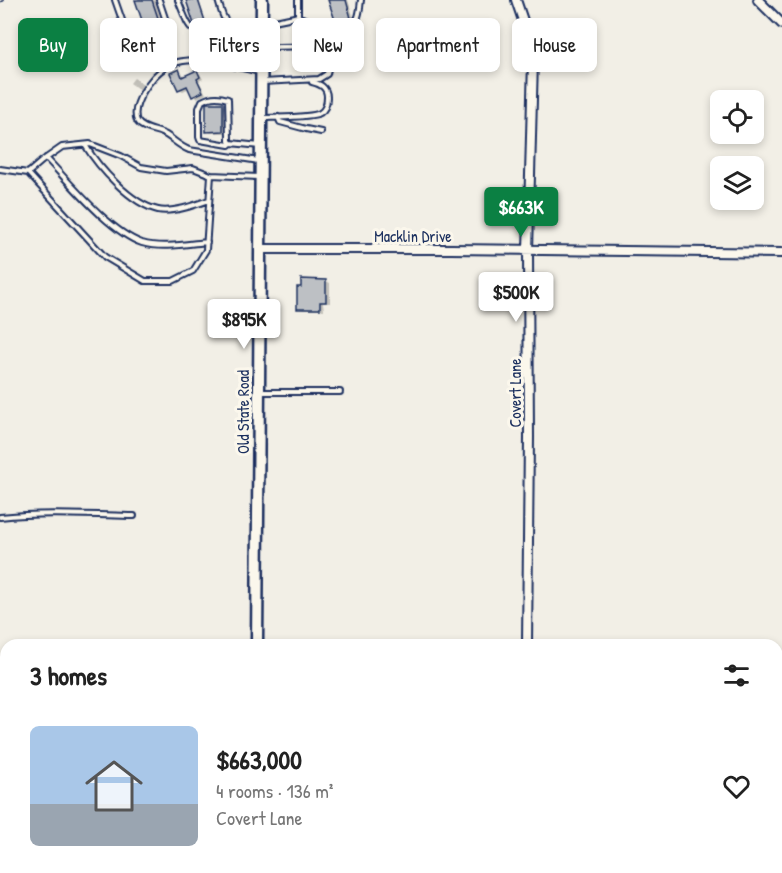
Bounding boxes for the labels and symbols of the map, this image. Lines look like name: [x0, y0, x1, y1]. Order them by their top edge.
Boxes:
pin: $663K: [479, 187, 563, 238]
street label: Macklin Drive: [374, 225, 452, 247]
pin: $500K: [474, 272, 558, 323]
pin: $895K: [202, 299, 286, 350]
street label: Covert Lane: [504, 358, 526, 428]
street label: Old State Road: [232, 370, 254, 454]

